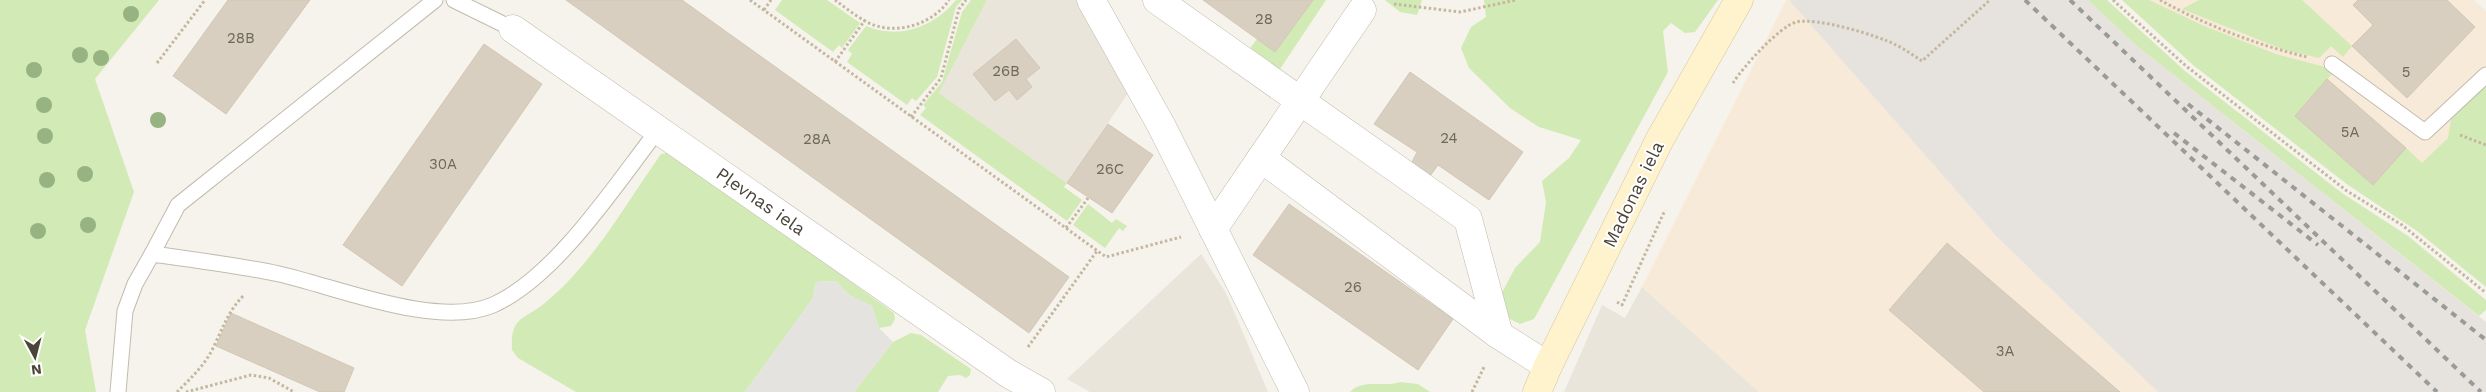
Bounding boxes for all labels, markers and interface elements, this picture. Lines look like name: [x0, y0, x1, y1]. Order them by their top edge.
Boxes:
house number: 28: [1255, 10, 1273, 28]
house number: 28B: [227, 29, 255, 47]
house number: 26B: [992, 62, 1020, 80]
house number: 5: [2402, 63, 2410, 81]
house number: 5A: [2341, 123, 2359, 141]
house number: 24: [1440, 129, 1458, 147]
house number: 28A: [803, 130, 831, 148]
street label: Madonas iela: [1598, 138, 1668, 250]
house number: 30A: [429, 155, 457, 173]
house number: 26C: [1096, 160, 1124, 178]
street label: Pļevnas iela: [712, 163, 810, 239]
house number: 26: [1344, 278, 1362, 296]
north arrow: [10, 332, 60, 382]
house number: 3A: [1996, 342, 2014, 360]
text: N: [30, 361, 43, 378]

